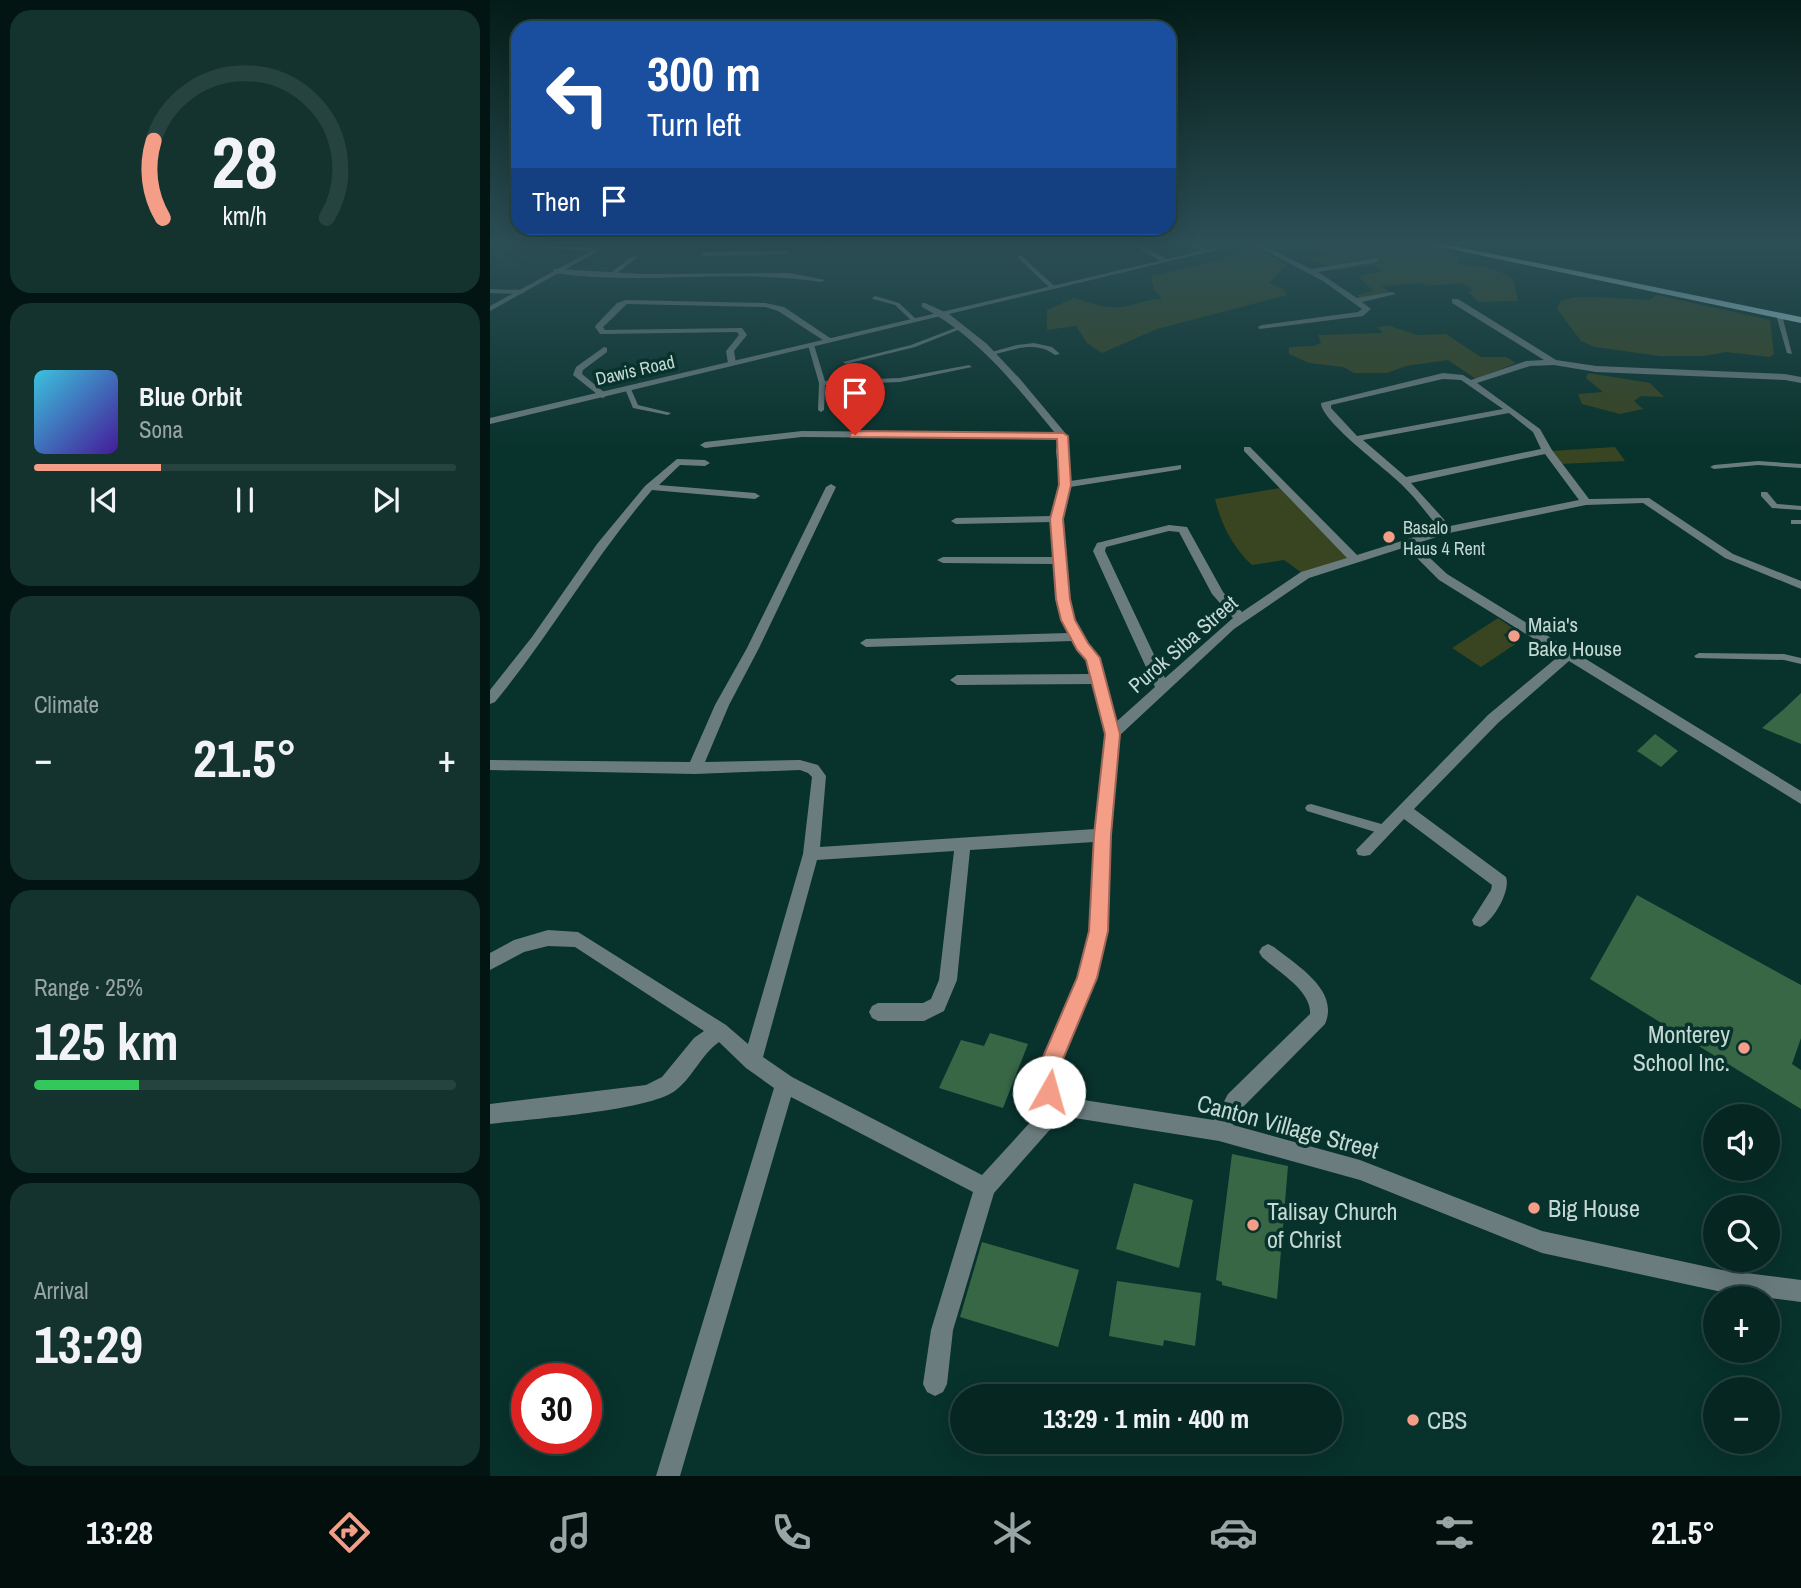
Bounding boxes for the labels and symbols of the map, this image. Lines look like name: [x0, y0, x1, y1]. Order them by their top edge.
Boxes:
street label: Dawis Road: [593, 349, 677, 391]
pin: [825, 363, 885, 435]
place label: Basalo Haus 4 Rent: [1403, 515, 1485, 561]
marker: Basalo Haus 4 Rent: [1381, 529, 1397, 545]
street label: Purok Siba Street: [1122, 588, 1244, 700]
place label: Maia's Bake House: [1528, 610, 1622, 663]
marker: Maia's Bake House: [1506, 628, 1522, 644]
place label: Monterey School Inc.: [1633, 1018, 1730, 1078]
marker: Monterey School Inc.: [1736, 1040, 1752, 1056]
position arrow: [1012, 1055, 1086, 1129]
street label: Canton Village Street: [1194, 1086, 1383, 1166]
place label: Big House: [1548, 1192, 1640, 1224]
place label: Talisay Church of Christ: [1267, 1195, 1398, 1255]
marker: Big House: [1526, 1200, 1542, 1216]
marker: Talisay Church of Christ: [1245, 1217, 1261, 1233]
speed limit sign: 30: [511, 1363, 602, 1454]
place label: CBS: [1427, 1404, 1467, 1436]
marker: CBS: [1405, 1412, 1421, 1428]

